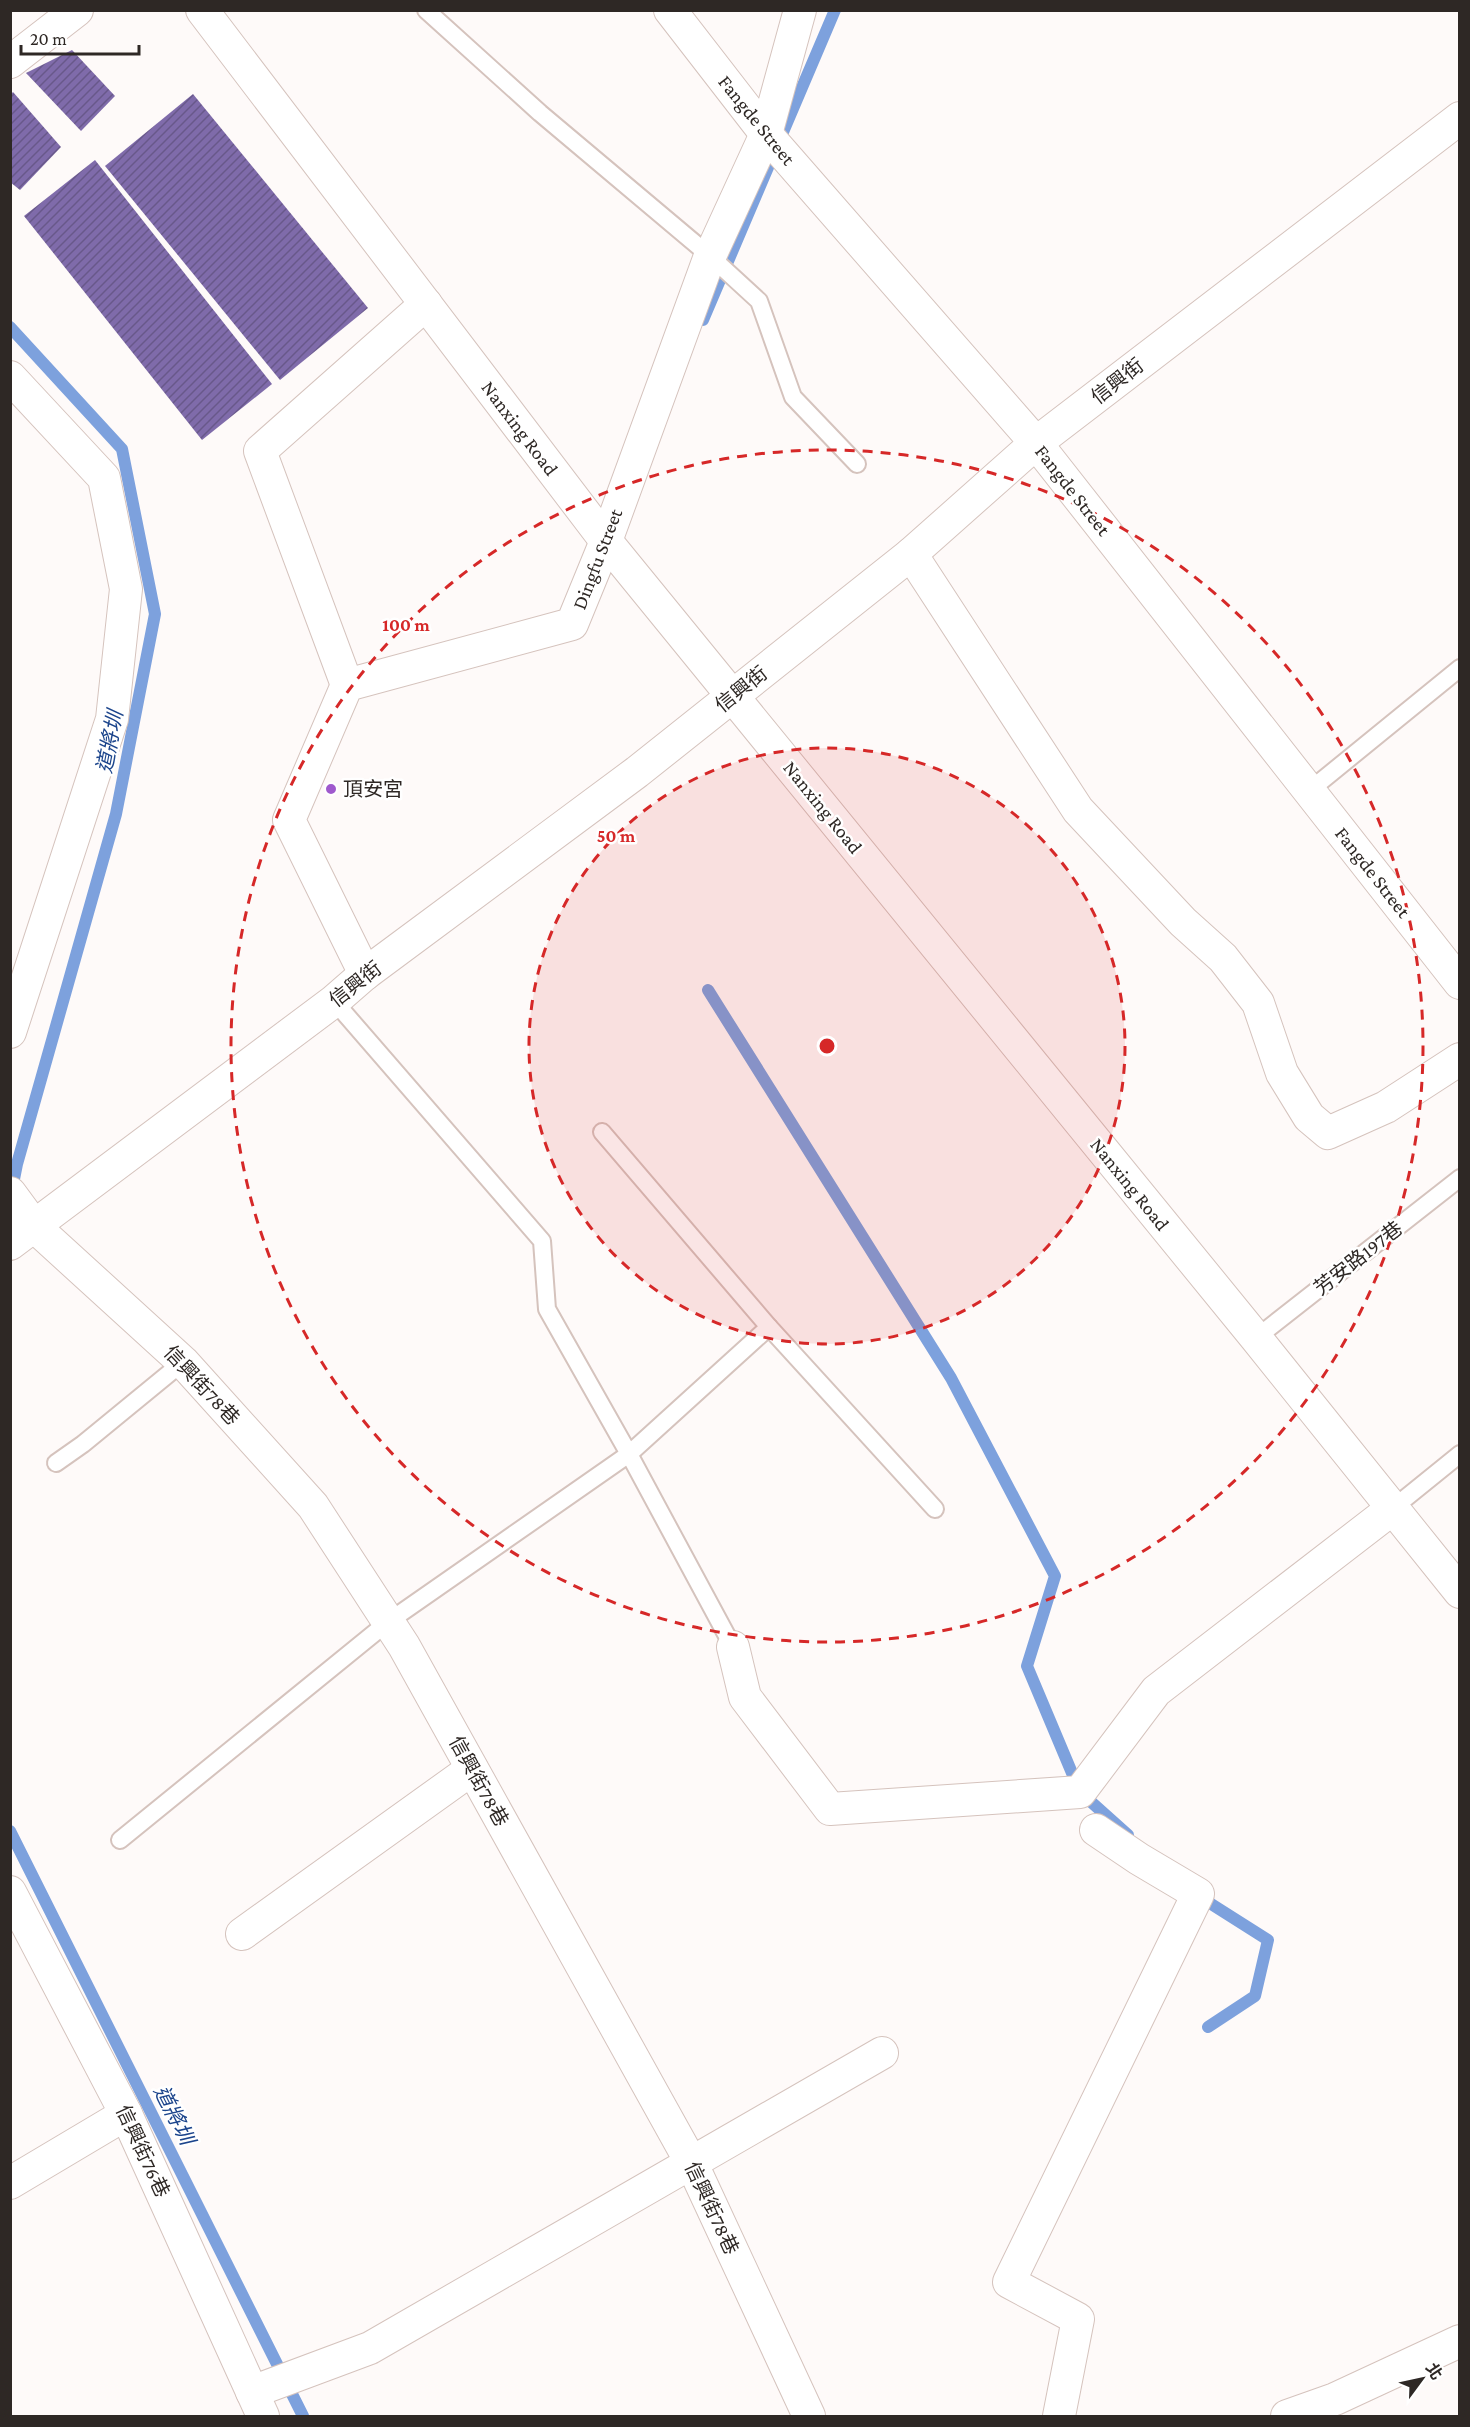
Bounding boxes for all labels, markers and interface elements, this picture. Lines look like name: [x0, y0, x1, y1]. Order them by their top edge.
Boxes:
scale bar: [21, 18, 140, 56]
text: 20 m: [30, 29, 67, 49]
street label: Fangde Street: [713, 71, 800, 170]
street label: 信興街: [1087, 354, 1147, 408]
street label: Nanxing Road: [477, 377, 563, 480]
street label: Fangde Street: [1030, 440, 1115, 541]
street label: Dingfu Street: [568, 505, 627, 613]
text: 100 m: [382, 615, 430, 635]
street label: 信興街: [711, 662, 771, 716]
water label: 道將圳: [92, 706, 128, 775]
street label: Nanxing Road: [778, 756, 867, 859]
place label: 頂安宮: [343, 778, 403, 800]
marker: 頂安宮: [324, 782, 338, 796]
street label: Fangde Street: [1330, 822, 1415, 923]
text: 50 m: [597, 826, 636, 846]
street label: 信興街: [325, 957, 385, 1011]
centre of rings: [817, 1036, 837, 1056]
street label: Nanxing Road: [1085, 1133, 1174, 1236]
street label: 芳安路197巷: [1310, 1217, 1406, 1299]
street label: 信興街78巷: [160, 1341, 244, 1429]
street label: 信興街78巷: [445, 1732, 513, 1830]
water label: 道將圳: [149, 2081, 200, 2151]
street label: 信興街76巷: [112, 2101, 174, 2201]
street label: 信興街78巷: [681, 2158, 743, 2258]
north arrow: [1392, 2349, 1452, 2409]
text: 北: [1423, 2360, 1446, 2382]

